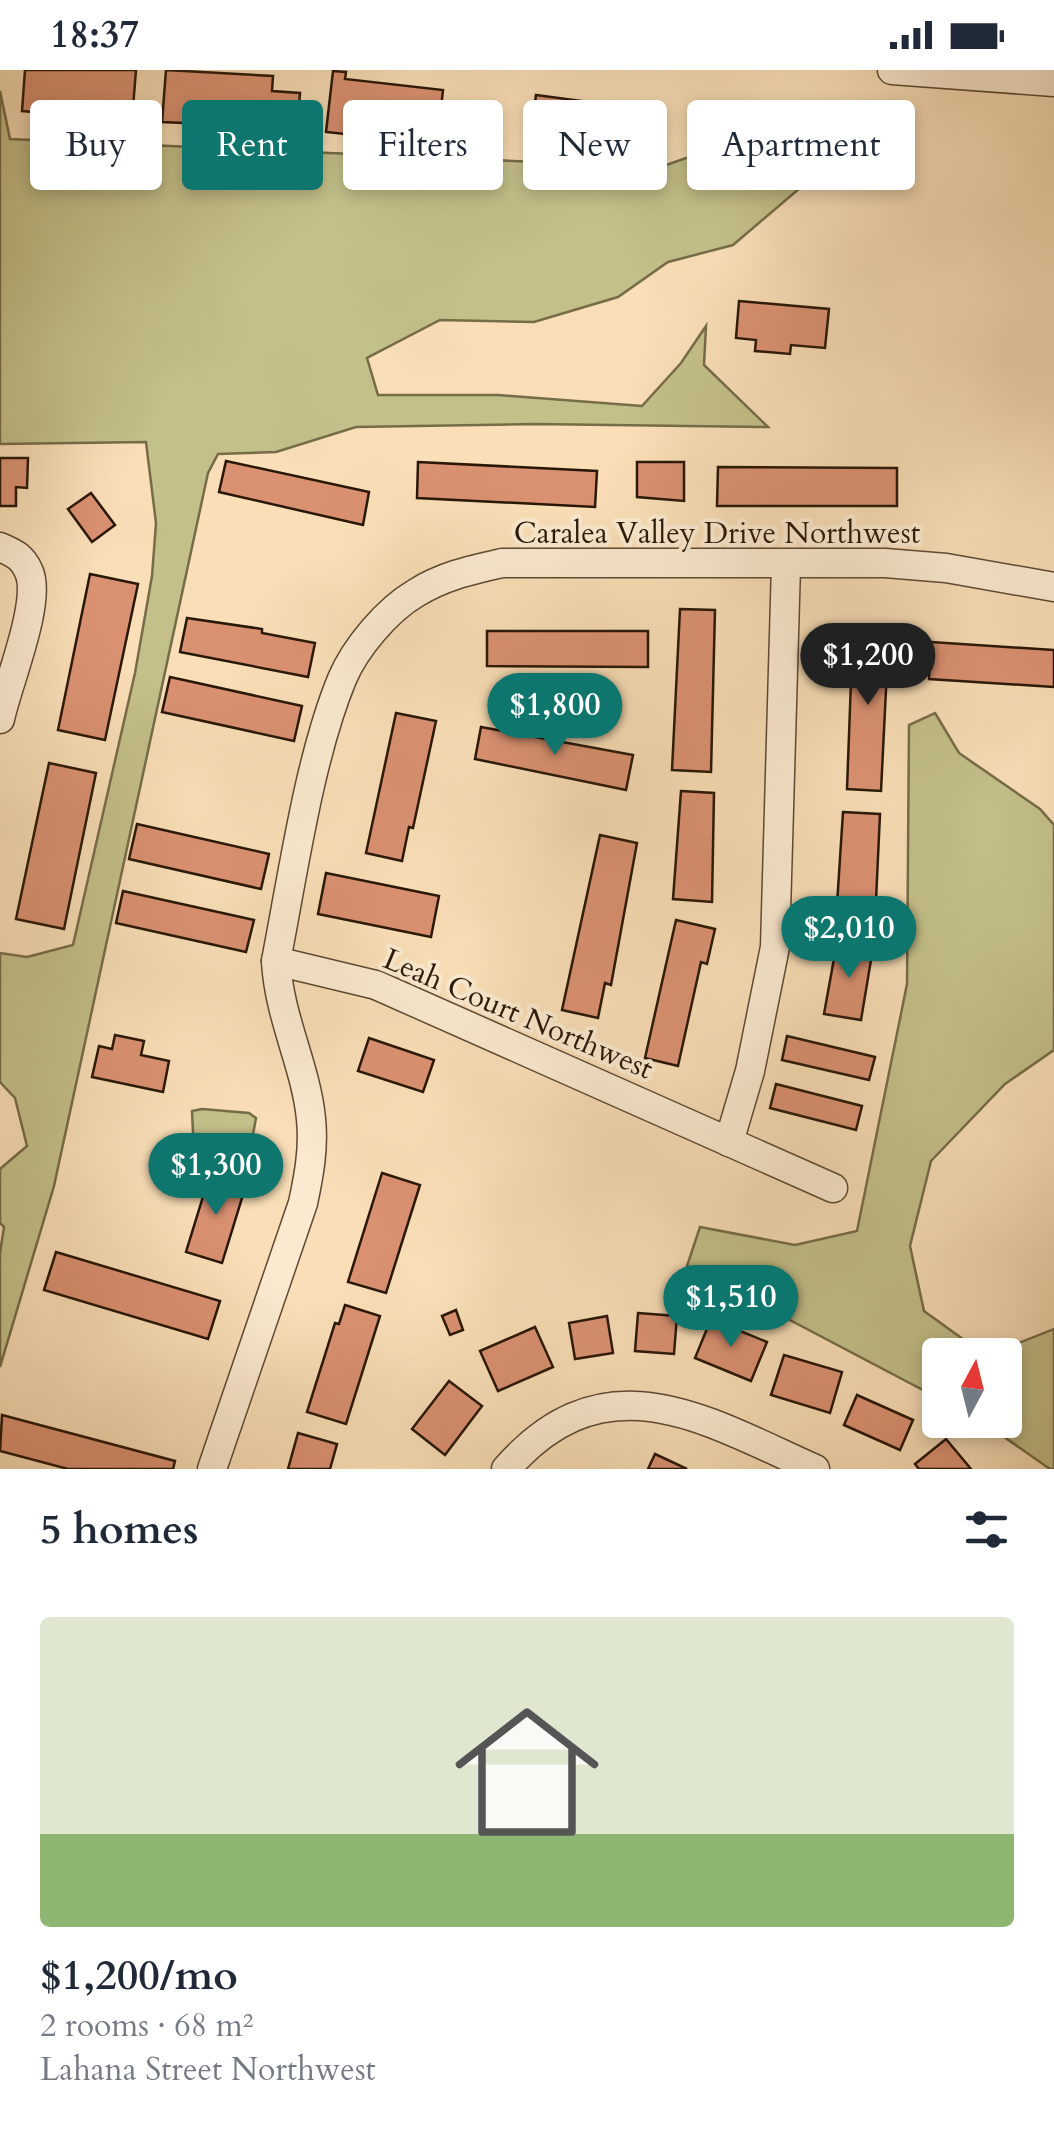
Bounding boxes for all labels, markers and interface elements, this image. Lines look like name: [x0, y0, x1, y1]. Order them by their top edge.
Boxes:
text: 18:37: [50, 9, 139, 61]
chip: Buy: [30, 100, 162, 190]
chip: Rent: [182, 100, 323, 190]
chip: Filters: [343, 100, 503, 190]
chip: New: [523, 100, 667, 190]
chip: Apartment: [687, 100, 915, 190]
street label: Caralea Valley Drive Northwest: [514, 513, 921, 554]
pin: $1,200: [787, 623, 949, 708]
text: $1,200: [822, 633, 914, 677]
pin: $1,800: [474, 673, 636, 758]
text: $1,800: [509, 683, 601, 727]
pin: $2,010: [768, 896, 930, 981]
text: $2,010: [803, 906, 895, 950]
street label: Leah Court Northwest: [377, 939, 660, 1090]
pin: $1,300: [135, 1133, 297, 1218]
text: $1,300: [170, 1143, 262, 1187]
pin: $1,510: [650, 1265, 812, 1350]
text: $1,510: [685, 1275, 777, 1319]
north arrow: [922, 1338, 1022, 1438]
map controls: [922, 1338, 1022, 1438]
text: 5 homes: [40, 1501, 198, 1558]
icon: filters: [959, 1502, 1014, 1557]
icon: home: [437, 1682, 617, 1862]
text: $1,200/mo: [40, 1947, 238, 2004]
text: 2 rooms · 68 m²: [40, 2004, 253, 2048]
text: Lahana Street Northwest: [40, 2048, 376, 2092]

